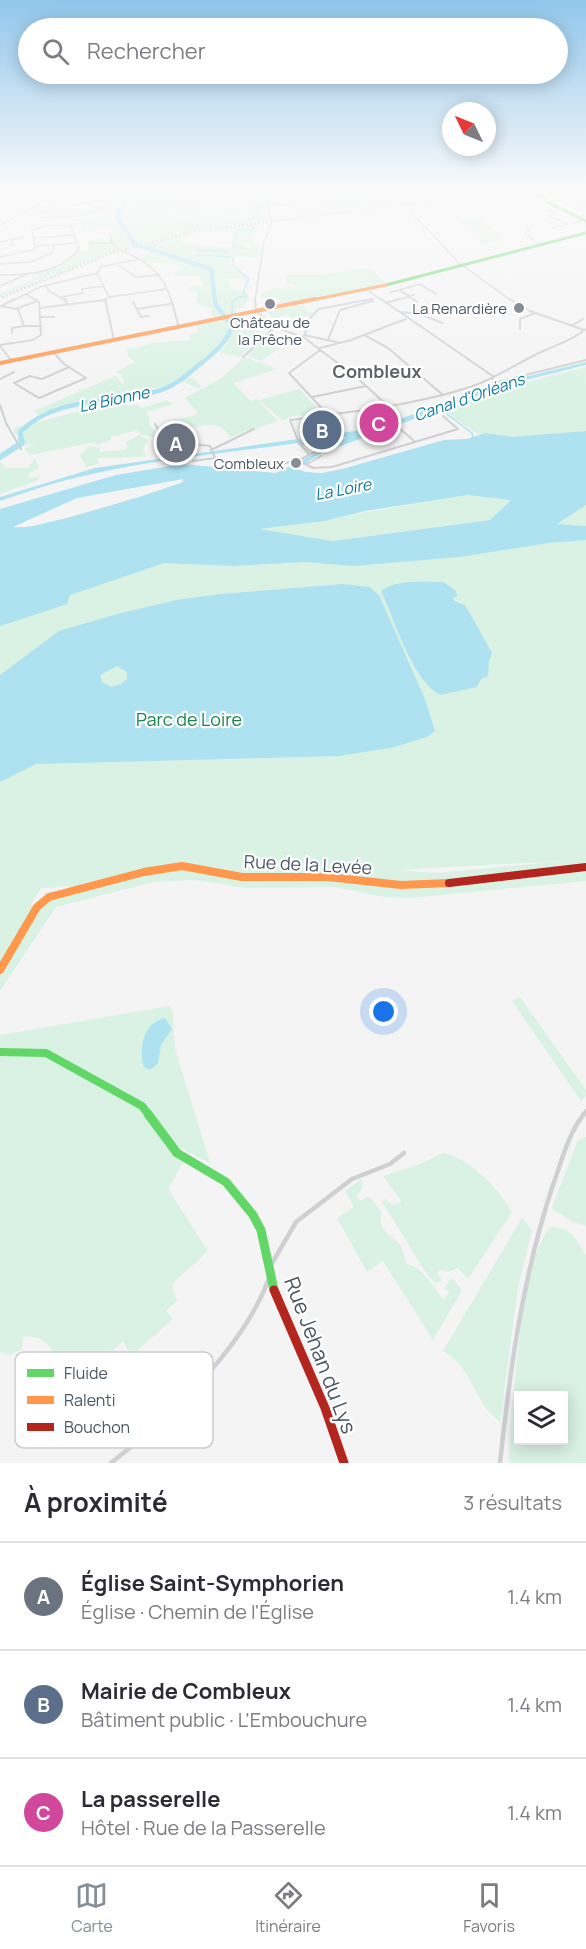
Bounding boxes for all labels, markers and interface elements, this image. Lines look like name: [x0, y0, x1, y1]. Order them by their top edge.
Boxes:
search box: [18, 18, 568, 84]
icon: search: [39, 35, 72, 68]
text: Rechercher: [87, 36, 206, 66]
north arrow: [442, 102, 496, 156]
marker: Château de la Prêche: [263, 297, 277, 311]
place label: La Renardière: [412, 298, 507, 319]
marker: La Renardière: [512, 301, 526, 315]
place label: Château de la Prêche: [230, 312, 310, 350]
district label: Combleux: [333, 359, 421, 383]
water label: Canal d'Orléans: [411, 367, 529, 426]
water label: La Bionne: [77, 380, 153, 417]
pin: C: [360, 400, 398, 446]
pin: B: [302, 408, 342, 452]
pin: A: [156, 420, 195, 466]
place label: Combleux: [214, 453, 284, 474]
marker: Combleux: [289, 456, 303, 470]
water label: La Loire: [313, 472, 374, 505]
park label: Parc de Loire: [136, 707, 242, 731]
street label: Rue de la Levée: [243, 849, 373, 879]
your location: [369, 997, 398, 1026]
street label: Rue Jehan du Lys: [278, 1273, 364, 1437]
legend: [15, 1352, 213, 1448]
text: Fluide: [64, 1362, 108, 1384]
text: Ralenti: [64, 1389, 115, 1411]
map controls: [514, 1391, 568, 1445]
button: layers: [514, 1391, 568, 1445]
text: Bouchon: [64, 1416, 130, 1438]
text: À proximité: [24, 1484, 168, 1520]
text: 3 résultats: [463, 1489, 562, 1516]
text: Église Saint-Symphorien: [81, 1568, 344, 1598]
text: A: [37, 1583, 50, 1610]
text: 1.4 km: [507, 1583, 562, 1610]
text: Église · Chemin de l'Église: [81, 1598, 314, 1625]
text: Mairie de Combleux: [81, 1676, 291, 1706]
text: B: [37, 1691, 50, 1718]
text: 1.4 km: [507, 1691, 562, 1718]
text: Bâtiment public · L'Embouchure: [81, 1706, 367, 1733]
text: La passerelle: [81, 1784, 221, 1814]
text: C: [36, 1799, 51, 1826]
text: 1.4 km: [507, 1799, 562, 1826]
text: Hôtel · Rue de la Passerelle: [81, 1814, 326, 1841]
tab: Carte: [71, 1879, 113, 1937]
tab: Itinéraire: [255, 1879, 321, 1937]
tab: Favoris: [463, 1879, 515, 1937]

